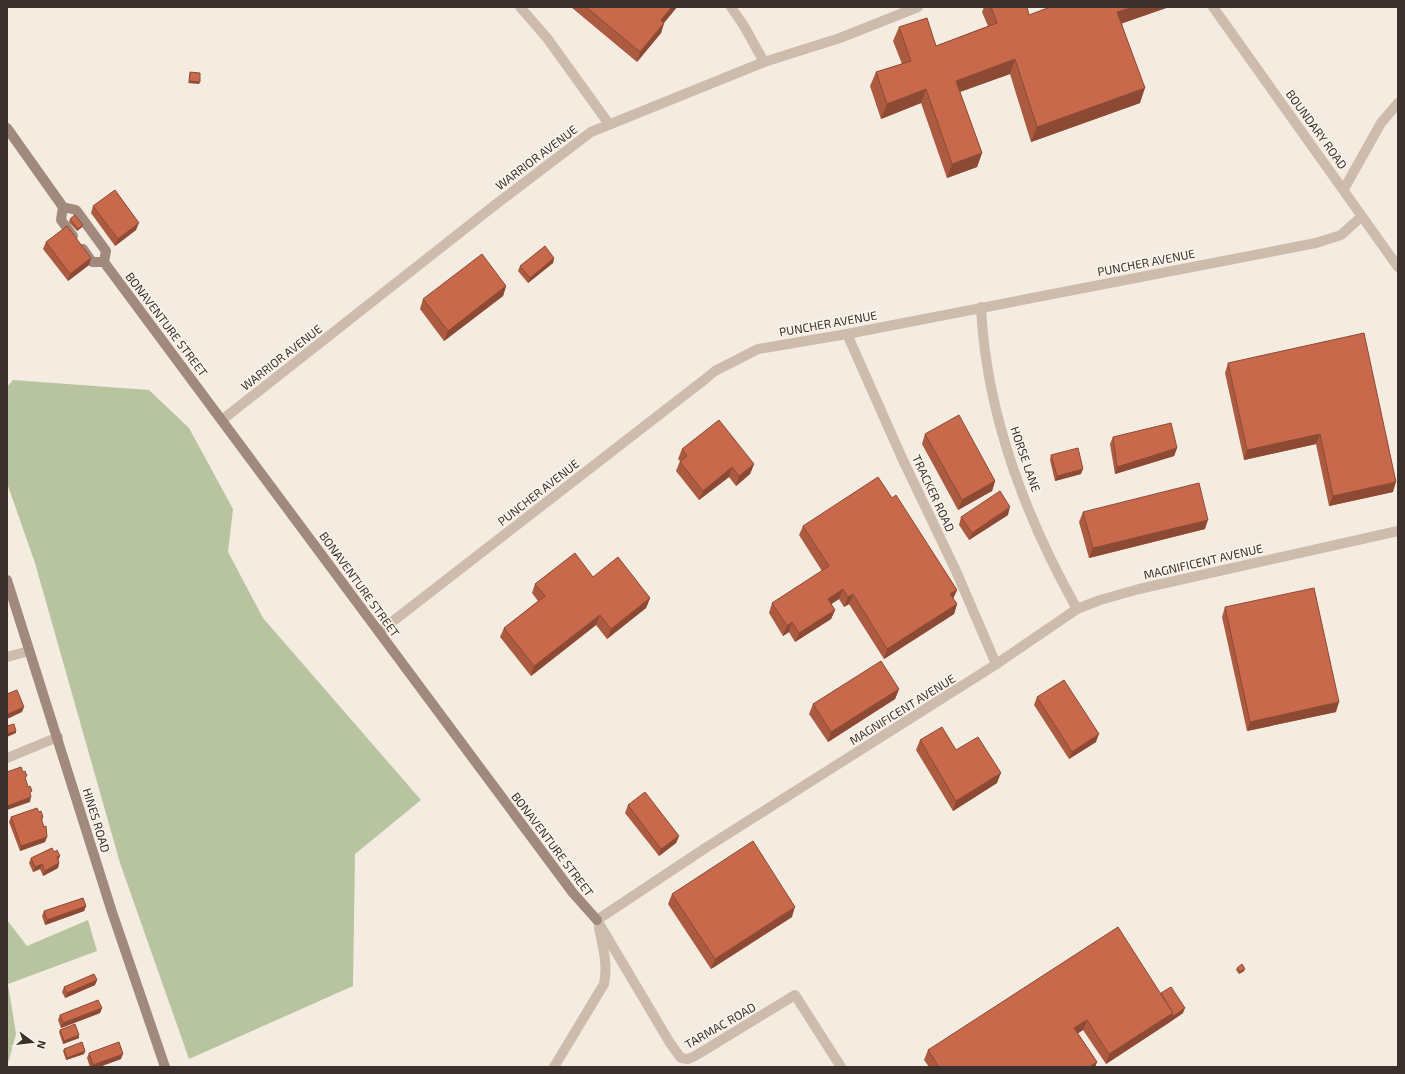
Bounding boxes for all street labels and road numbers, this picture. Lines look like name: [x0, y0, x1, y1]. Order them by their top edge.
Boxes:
street label: BOUNDARY ROAD: [1284, 87, 1350, 171]
street label: WARRIOR AVENUE: [492, 122, 580, 192]
street label: PUNCHER AVENUE: [1096, 246, 1196, 278]
street label: BONAVENTURE STREET: [123, 269, 211, 379]
street label: PUNCHER AVENUE: [778, 307, 878, 339]
street label: WARRIOR AVENUE: [238, 321, 324, 393]
street label: HORSE LANE: [1008, 424, 1044, 494]
street label: TRACKER ROAD: [910, 452, 958, 534]
street label: PUNCHER AVENUE: [495, 456, 582, 528]
street label: BONAVENTURE STREET: [317, 529, 403, 639]
street label: MAGNIFICENT AVENUE: [1142, 540, 1264, 582]
street label: MAGNIFICENT AVENUE: [847, 671, 958, 747]
street label: HINES ROAD: [81, 786, 113, 854]
street label: BONAVENTURE STREET: [509, 789, 597, 899]
street label: TARMAC ROAD: [682, 999, 758, 1051]

